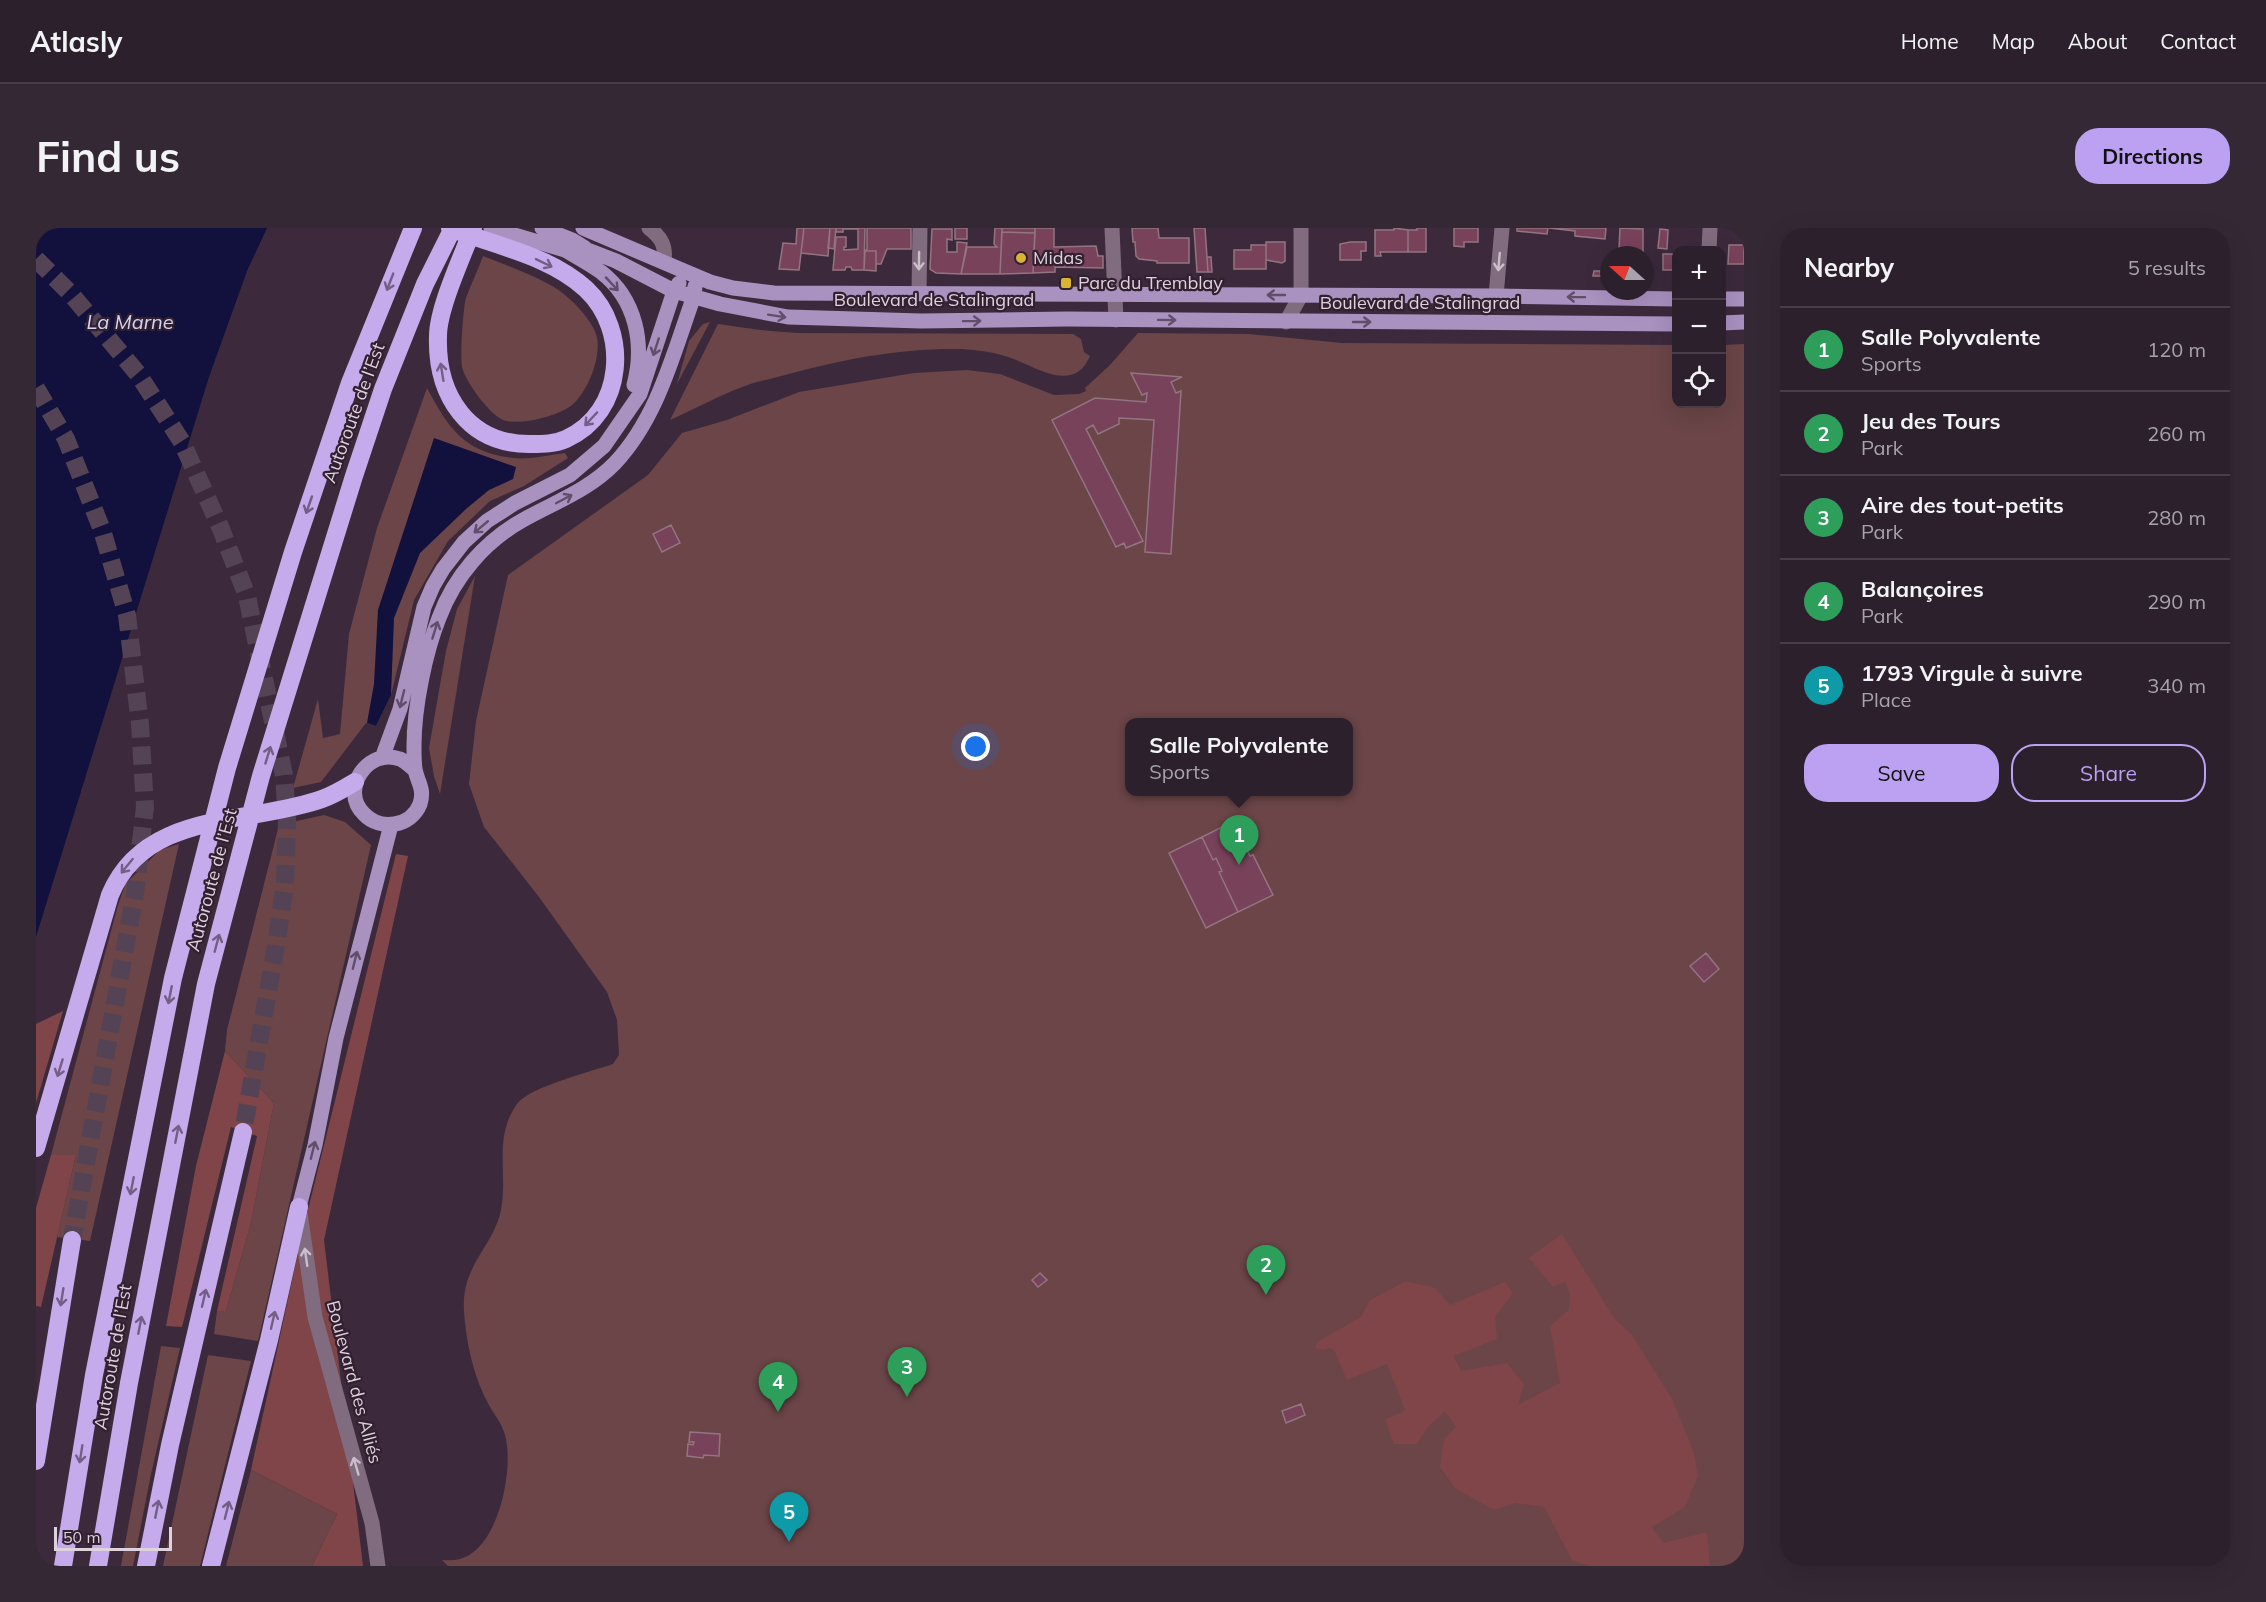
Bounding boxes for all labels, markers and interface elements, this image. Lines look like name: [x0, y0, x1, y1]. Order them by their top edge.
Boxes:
text: Atlasly: [30, 24, 122, 59]
text: Home: [1901, 28, 1959, 54]
text: Map: [1992, 28, 2035, 54]
text: About: [2068, 28, 2127, 54]
text: Contact: [2160, 28, 2236, 54]
button: Directions: [2075, 128, 2230, 184]
text: Find us: [36, 130, 180, 183]
place label: Midas: [1033, 246, 1083, 269]
north arrow: [1600, 246, 1654, 300]
map controls: [1672, 246, 1726, 408]
button: +: [1672, 246, 1726, 300]
one-way arrow: [914, 250, 925, 270]
marker: Midas: [1014, 251, 1028, 265]
text: Nearby: [1804, 251, 1894, 284]
one-way arrow: [1493, 252, 1504, 272]
text: 5 results: [2128, 255, 2206, 280]
one-way arrow: [534, 257, 552, 269]
place label: Parc du Tremblay: [1078, 271, 1223, 294]
one-way arrow: [383, 272, 394, 291]
one-way arrow: [605, 276, 619, 291]
marker: Parc du Tremblay: [1059, 276, 1073, 290]
street label: Boulevard de Stalingrad: [834, 288, 1034, 311]
one-way arrow: [1267, 289, 1287, 301]
street label: Boulevard de Stalingrad: [1320, 291, 1520, 314]
one-way arrow: [1567, 292, 1587, 303]
button: −: [1672, 300, 1726, 354]
water label: La Marne: [86, 309, 174, 334]
one-way arrow: [767, 310, 786, 321]
one-way arrow: [961, 315, 981, 326]
one-way arrow: [1156, 315, 1176, 326]
one-way arrow: [1351, 316, 1371, 328]
text: Salle Polyvalente: [1861, 323, 2041, 351]
one-way arrow: [650, 337, 661, 356]
text: 1: [1818, 337, 1830, 362]
text: 120 m: [2147, 337, 2206, 362]
street label: Autoroute de l’Est: [318, 340, 390, 486]
text: Sports: [1861, 351, 1922, 376]
button: locate: [1672, 354, 1726, 408]
one-way arrow: [436, 362, 447, 382]
text: Jeu des Tours: [1861, 407, 2001, 435]
one-way arrow: [584, 412, 599, 427]
text: 2: [1818, 421, 1830, 446]
text: 260 m: [2147, 421, 2206, 446]
text: Park: [1861, 435, 1903, 460]
text: Aire des tout-petits: [1861, 491, 2064, 519]
one-way arrow: [555, 493, 572, 505]
one-way arrow: [303, 495, 314, 514]
text: 3: [1818, 505, 1830, 530]
text: 280 m: [2147, 505, 2206, 530]
text: Park: [1861, 519, 1903, 544]
one-way arrow: [473, 520, 489, 533]
text: Balançoires: [1861, 575, 1984, 603]
text: 4: [1818, 589, 1830, 614]
text: 290 m: [2147, 589, 2206, 614]
text: Park: [1861, 603, 1903, 628]
one-way arrow: [430, 621, 441, 640]
text: 1793 Virgule à suivre: [1861, 659, 2083, 687]
text: 5: [1818, 673, 1830, 698]
text: 340 m: [2147, 673, 2206, 698]
text: Place: [1861, 687, 1911, 712]
one-way arrow: [396, 690, 408, 709]
popup: [1125, 718, 1353, 796]
text: Salle Polyvalente: [1149, 731, 1329, 759]
your location: [961, 732, 990, 761]
button: Save: [1804, 744, 1999, 802]
button: Share: [2011, 744, 2206, 802]
one-way arrow: [263, 746, 274, 765]
text: Sports: [1149, 759, 1210, 784]
street label: Autoroute de l’Est: [181, 806, 242, 954]
pin: 1: [1220, 816, 1258, 865]
one-way arrow: [121, 858, 134, 874]
one-way arrow: [211, 934, 223, 953]
one-way arrow: [350, 950, 362, 969]
one-way arrow: [164, 985, 175, 1004]
one-way arrow: [54, 1058, 65, 1077]
one-way arrow: [172, 1125, 183, 1144]
one-way arrow: [308, 1141, 320, 1160]
one-way arrow: [126, 1176, 137, 1195]
pin: 2: [1246, 1246, 1286, 1295]
one-way arrow: [301, 1247, 312, 1267]
street label: Autoroute de l’Est: [88, 1282, 137, 1431]
one-way arrow: [57, 1287, 68, 1307]
one-way arrow: [199, 1289, 211, 1308]
street label: Boulevard des Alliés: [322, 1298, 387, 1466]
one-way arrow: [268, 1311, 279, 1330]
one-way arrow: [135, 1316, 146, 1336]
pin: 3: [888, 1348, 926, 1397]
pin: 4: [758, 1362, 798, 1412]
one-way arrow: [76, 1443, 87, 1463]
one-way arrow: [350, 1457, 361, 1476]
pin: 5: [770, 1492, 808, 1542]
one-way arrow: [152, 1499, 163, 1519]
one-way arrow: [221, 1500, 233, 1519]
scale bar: [54, 1524, 172, 1552]
text: 50 m: [63, 1527, 100, 1547]

